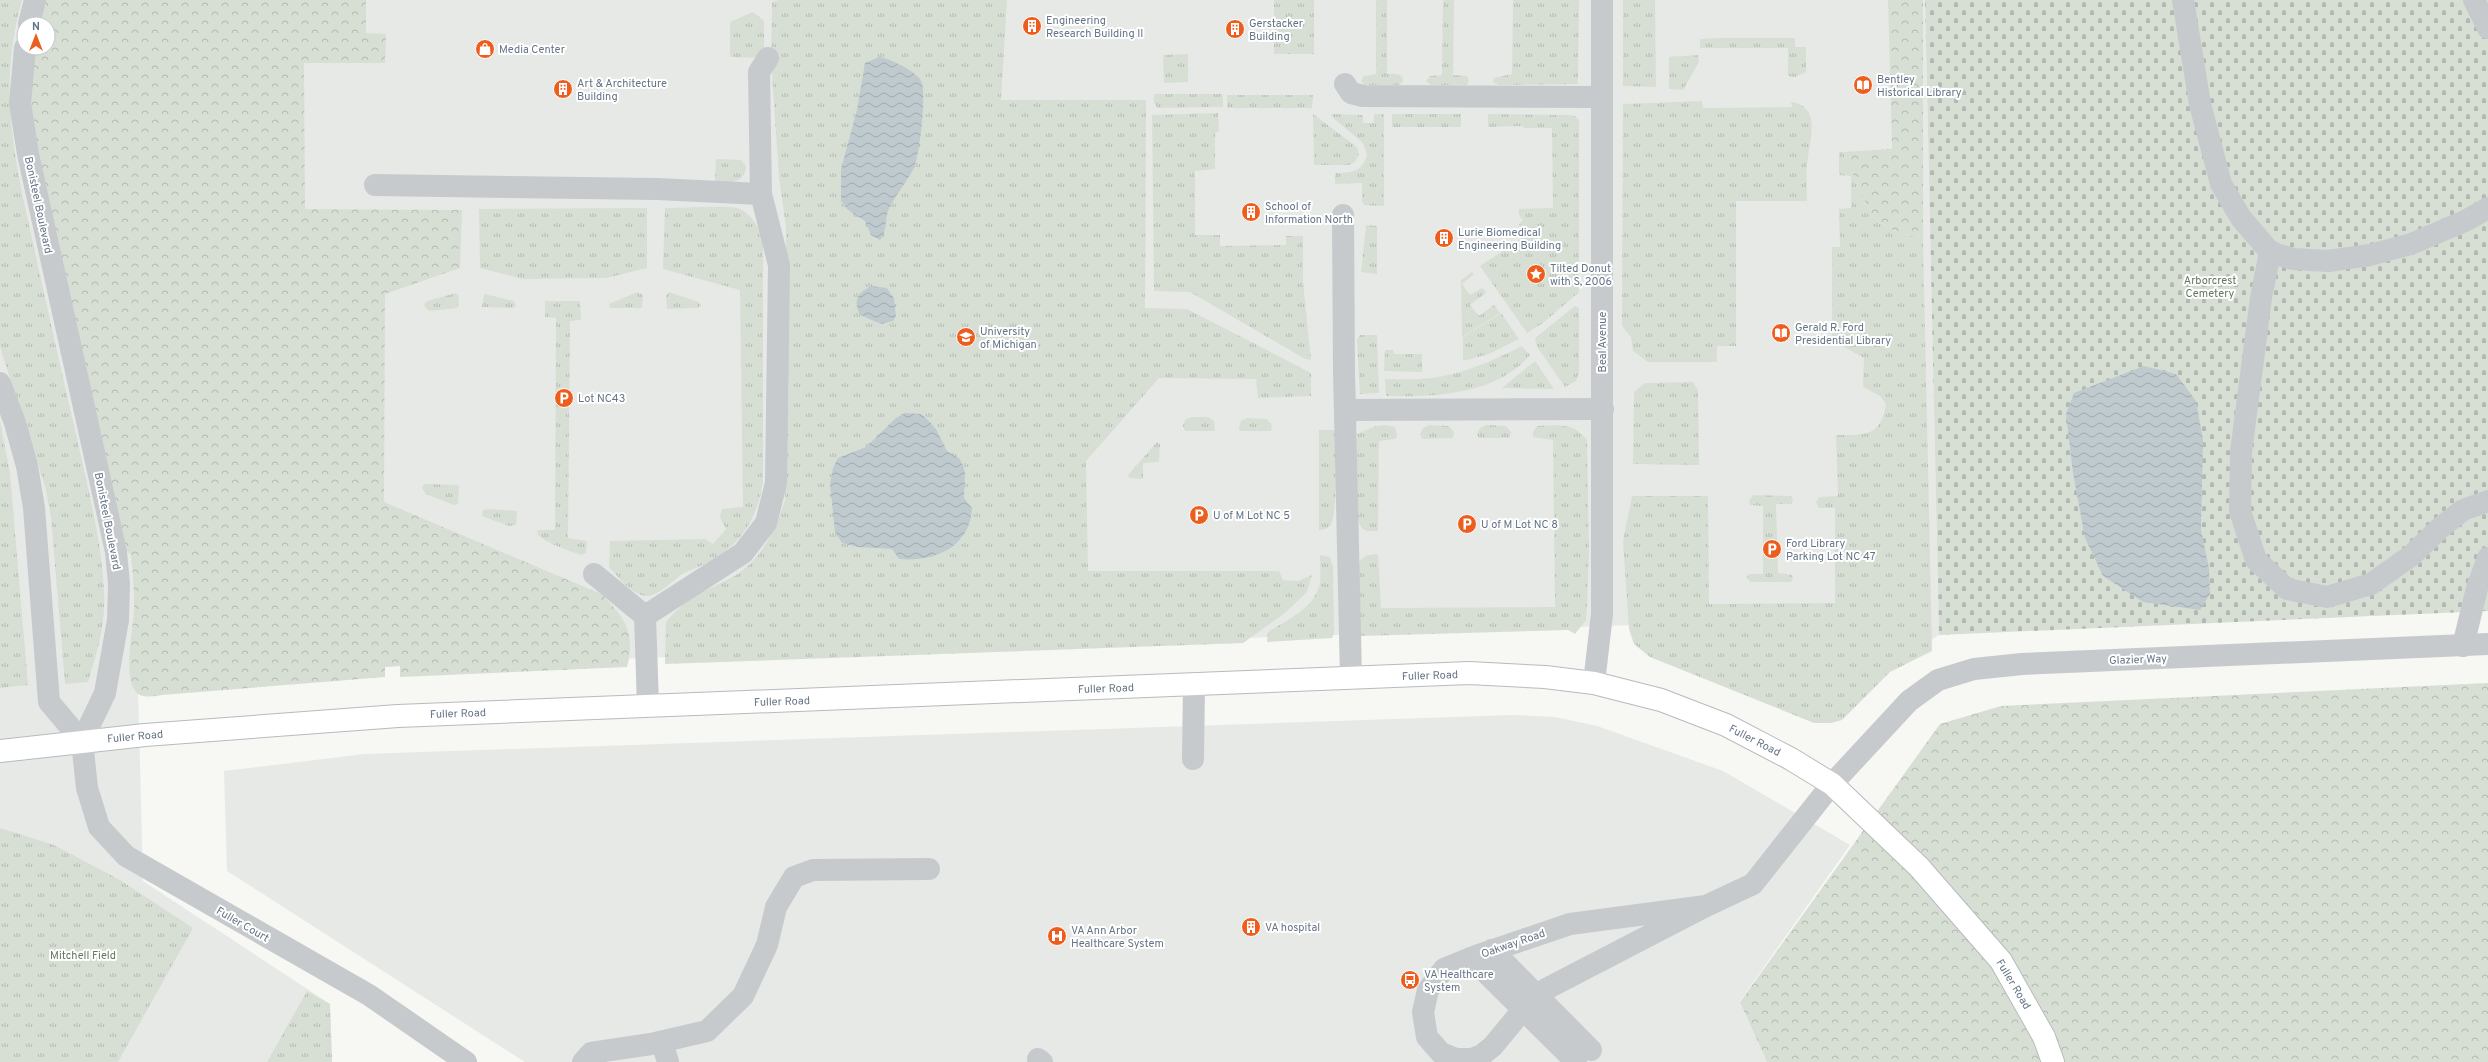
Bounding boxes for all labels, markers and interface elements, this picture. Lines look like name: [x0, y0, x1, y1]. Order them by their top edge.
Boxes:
place label: Engineering Research Building II: [1046, 14, 1143, 41]
building icon: Engineering Research Building II: [1021, 15, 1043, 37]
north arrow: [16, 16, 56, 56]
place label: Gerstacker Building: [1249, 17, 1304, 44]
building icon: Gerstacker Building: [1224, 18, 1246, 40]
text: N: [32, 20, 40, 34]
shop icon: Media Center: [474, 38, 496, 60]
place label: Media Center: [499, 43, 566, 57]
place label: Bentley Historical Library: [1877, 73, 1962, 100]
library icon: Bentley Historical Library: [1852, 74, 1874, 96]
place label: Art & Architecture Building: [577, 77, 667, 104]
building icon: Art & Architecture Building: [552, 78, 574, 100]
street label: Bonisteel Boulevard: [21, 155, 55, 255]
place label: School of Information North: [1265, 200, 1353, 227]
building icon: School of Information North: [1240, 201, 1262, 223]
place label: Lurie Biomedical Engineering Building: [1458, 226, 1561, 253]
building icon: Lurie Biomedical Engineering Building: [1433, 227, 1455, 249]
place label: Tilted Donut with S, 2006: [1550, 262, 1612, 289]
place icon: Tilted Donut with S, 2006: [1525, 263, 1547, 285]
park label: Arborcrest Cemetery: [2184, 274, 2236, 301]
street label: Beal Avenue: [1596, 312, 1610, 372]
place label: Gerald R. Ford Presidential Library: [1795, 321, 1891, 348]
library icon: Gerald R. Ford Presidential Library: [1770, 322, 1792, 344]
place label: University of Michigan: [980, 325, 1037, 352]
school or university icon: University of Michigan: [955, 326, 977, 348]
parking icon: Lot NC43: [553, 387, 575, 409]
place label: Lot NC43: [578, 392, 625, 406]
street label: Bonisteel Boulevard: [91, 471, 123, 571]
parking icon: U of M Lot NC 5: [1188, 504, 1210, 526]
place label: U of M Lot NC 5: [1213, 509, 1290, 523]
parking icon: U of M Lot NC 8: [1456, 513, 1478, 535]
place label: U of M Lot NC 8: [1481, 518, 1558, 532]
place label: Ford Library Parking Lot NC 47: [1786, 537, 1876, 564]
parking icon: Ford Library Parking Lot NC 47: [1761, 538, 1783, 560]
street label: Glazier Way: [2109, 652, 2167, 668]
street label: Fuller Road: [1402, 668, 1458, 684]
street label: Fuller Road: [1078, 681, 1134, 697]
street label: Fuller Road: [754, 694, 810, 710]
street label: Fuller Road: [430, 706, 486, 722]
street label: Fuller Road: [1726, 722, 1783, 760]
street label: Fuller Road: [107, 728, 164, 746]
street label: Fuller Court: [214, 904, 271, 946]
building icon: VA hospital: [1240, 916, 1262, 938]
place label: VA hospital: [1265, 921, 1320, 935]
place label: VA Ann Arbor Healthcare System: [1071, 924, 1164, 951]
hospital icon: VA Ann Arbor Healthcare System: [1046, 925, 1068, 947]
street label: Oakway Road: [1480, 926, 1547, 961]
park label: Mitchell Field: [50, 949, 116, 963]
street label: Fuller Road: [1993, 957, 2034, 1012]
place label: VA Healthcare System: [1424, 968, 1494, 995]
bus stop icon: VA Healthcare System: [1399, 969, 1421, 991]

